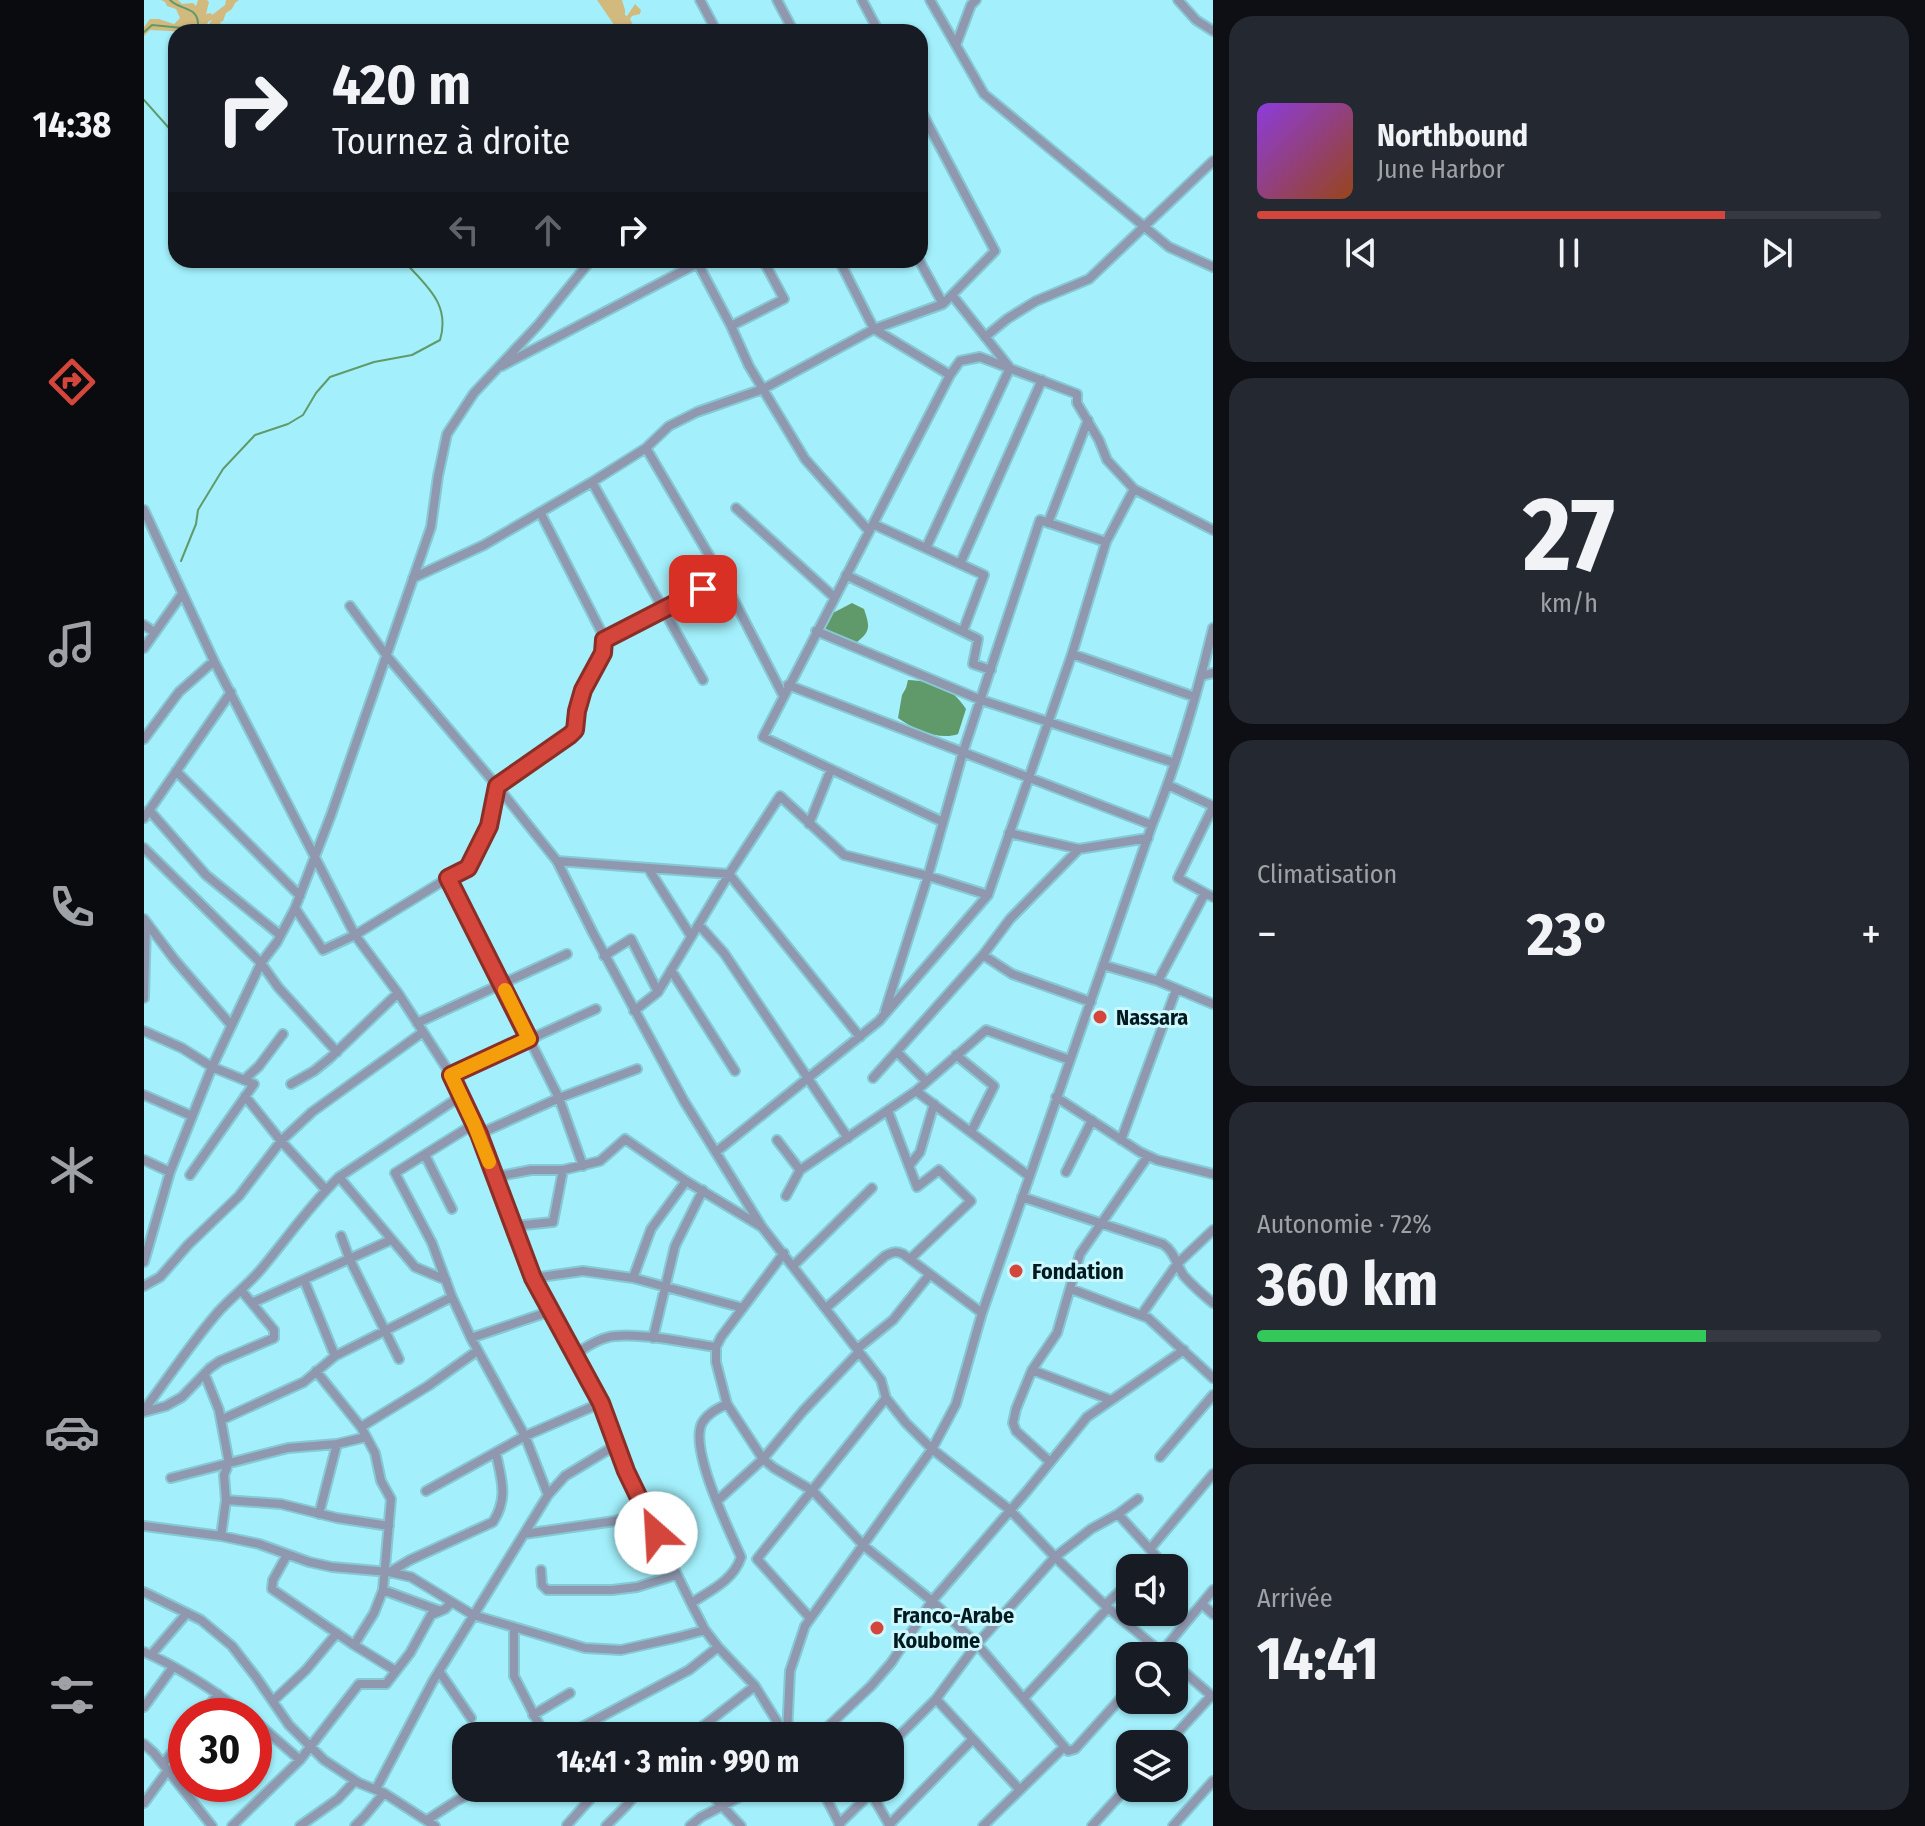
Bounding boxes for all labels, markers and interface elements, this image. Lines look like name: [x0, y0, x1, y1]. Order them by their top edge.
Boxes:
text: 420 m: [332, 52, 471, 119]
icon: right: [200, 56, 304, 160]
text: 14:38: [33, 103, 111, 147]
text: Northbound: [1377, 118, 1528, 154]
text: Tournez à droite: [332, 120, 570, 164]
text: June Harbor: [1377, 154, 1505, 185]
icon: left: [442, 208, 486, 252]
icon: ahead: [526, 208, 570, 252]
icon: right: [610, 208, 654, 252]
icon: previous: [1339, 231, 1383, 275]
icon: pause: [1547, 231, 1591, 275]
icon: next: [1755, 231, 1799, 275]
icon: directions: [44, 354, 100, 410]
text: 27: [1523, 473, 1615, 598]
pin: [669, 555, 737, 623]
icon: arrive: [681, 567, 725, 611]
text: km/h: [1540, 588, 1598, 619]
icon: music: [44, 616, 100, 672]
text: Climatisation: [1257, 859, 1397, 890]
icon: phone: [44, 879, 100, 935]
text: 23°: [1527, 899, 1611, 971]
text: −: [1257, 908, 1277, 961]
text: +: [1861, 908, 1881, 961]
place label: Nassara: [1116, 1004, 1188, 1031]
marker: Nassara: [1091, 1008, 1109, 1026]
icon: climate: [44, 1142, 100, 1198]
text: Autonomie · 72%: [1257, 1209, 1432, 1240]
text: 360 km: [1257, 1249, 1438, 1321]
place label: Fondation: [1032, 1258, 1124, 1285]
marker: Fondation: [1007, 1262, 1025, 1280]
icon: car: [44, 1404, 100, 1460]
position arrow: [614, 1491, 698, 1575]
map controls: [1116, 1554, 1188, 1802]
button: sound: [1116, 1554, 1188, 1626]
text: Arrivée: [1257, 1583, 1333, 1614]
place label: Franco-Arabe Koubome: [893, 1602, 1014, 1654]
marker: Franco-Arabe Koubome: [868, 1619, 886, 1637]
text: 14:41: [1257, 1623, 1379, 1695]
button: search: [1116, 1642, 1188, 1714]
icon: filters: [44, 1667, 100, 1723]
speed limit sign: 30: [168, 1698, 272, 1802]
button: layers: [1116, 1730, 1188, 1802]
text: 14:41 · 3 min · 990 m: [557, 1744, 799, 1780]

